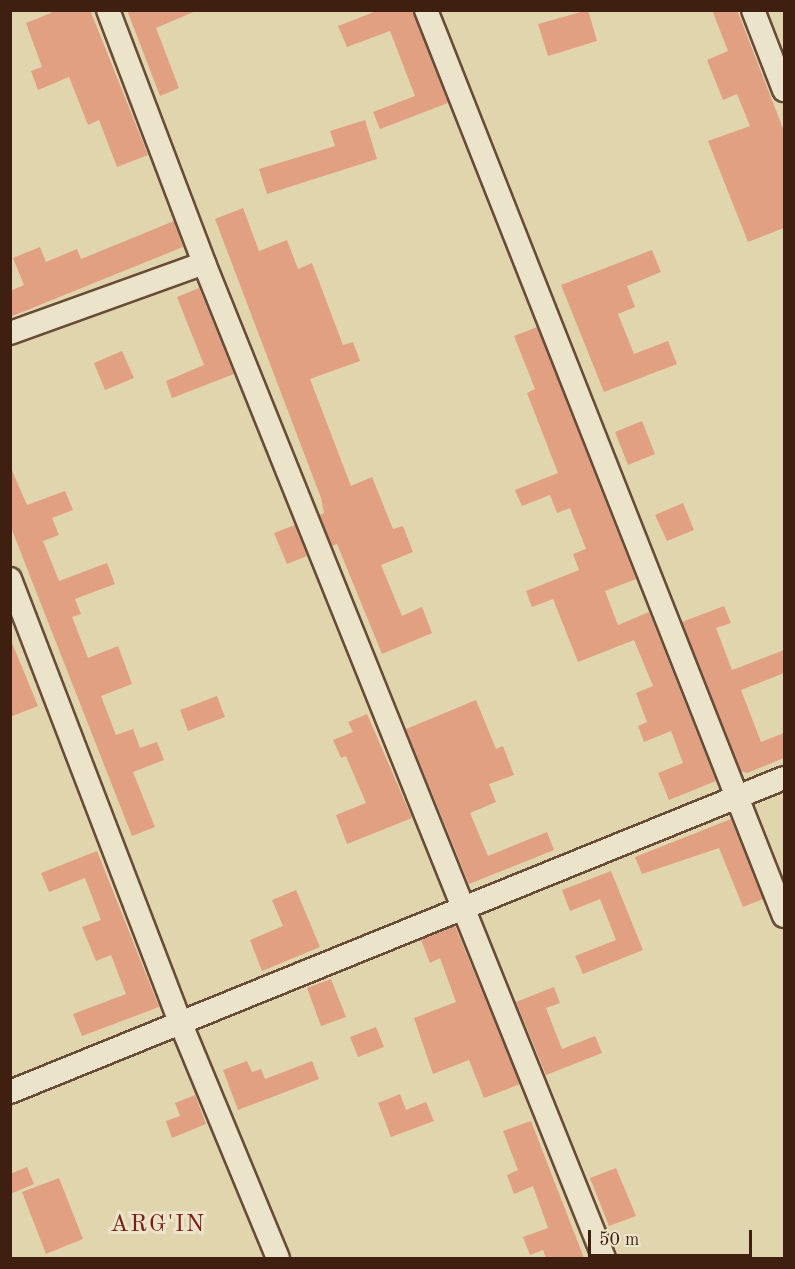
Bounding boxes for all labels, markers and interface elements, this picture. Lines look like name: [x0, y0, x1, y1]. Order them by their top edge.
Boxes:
district label: ARG'IN: [110, 1212, 206, 1240]
scale bar: [591, 1218, 754, 1256]
text: 50 m: [599, 1231, 639, 1249]

